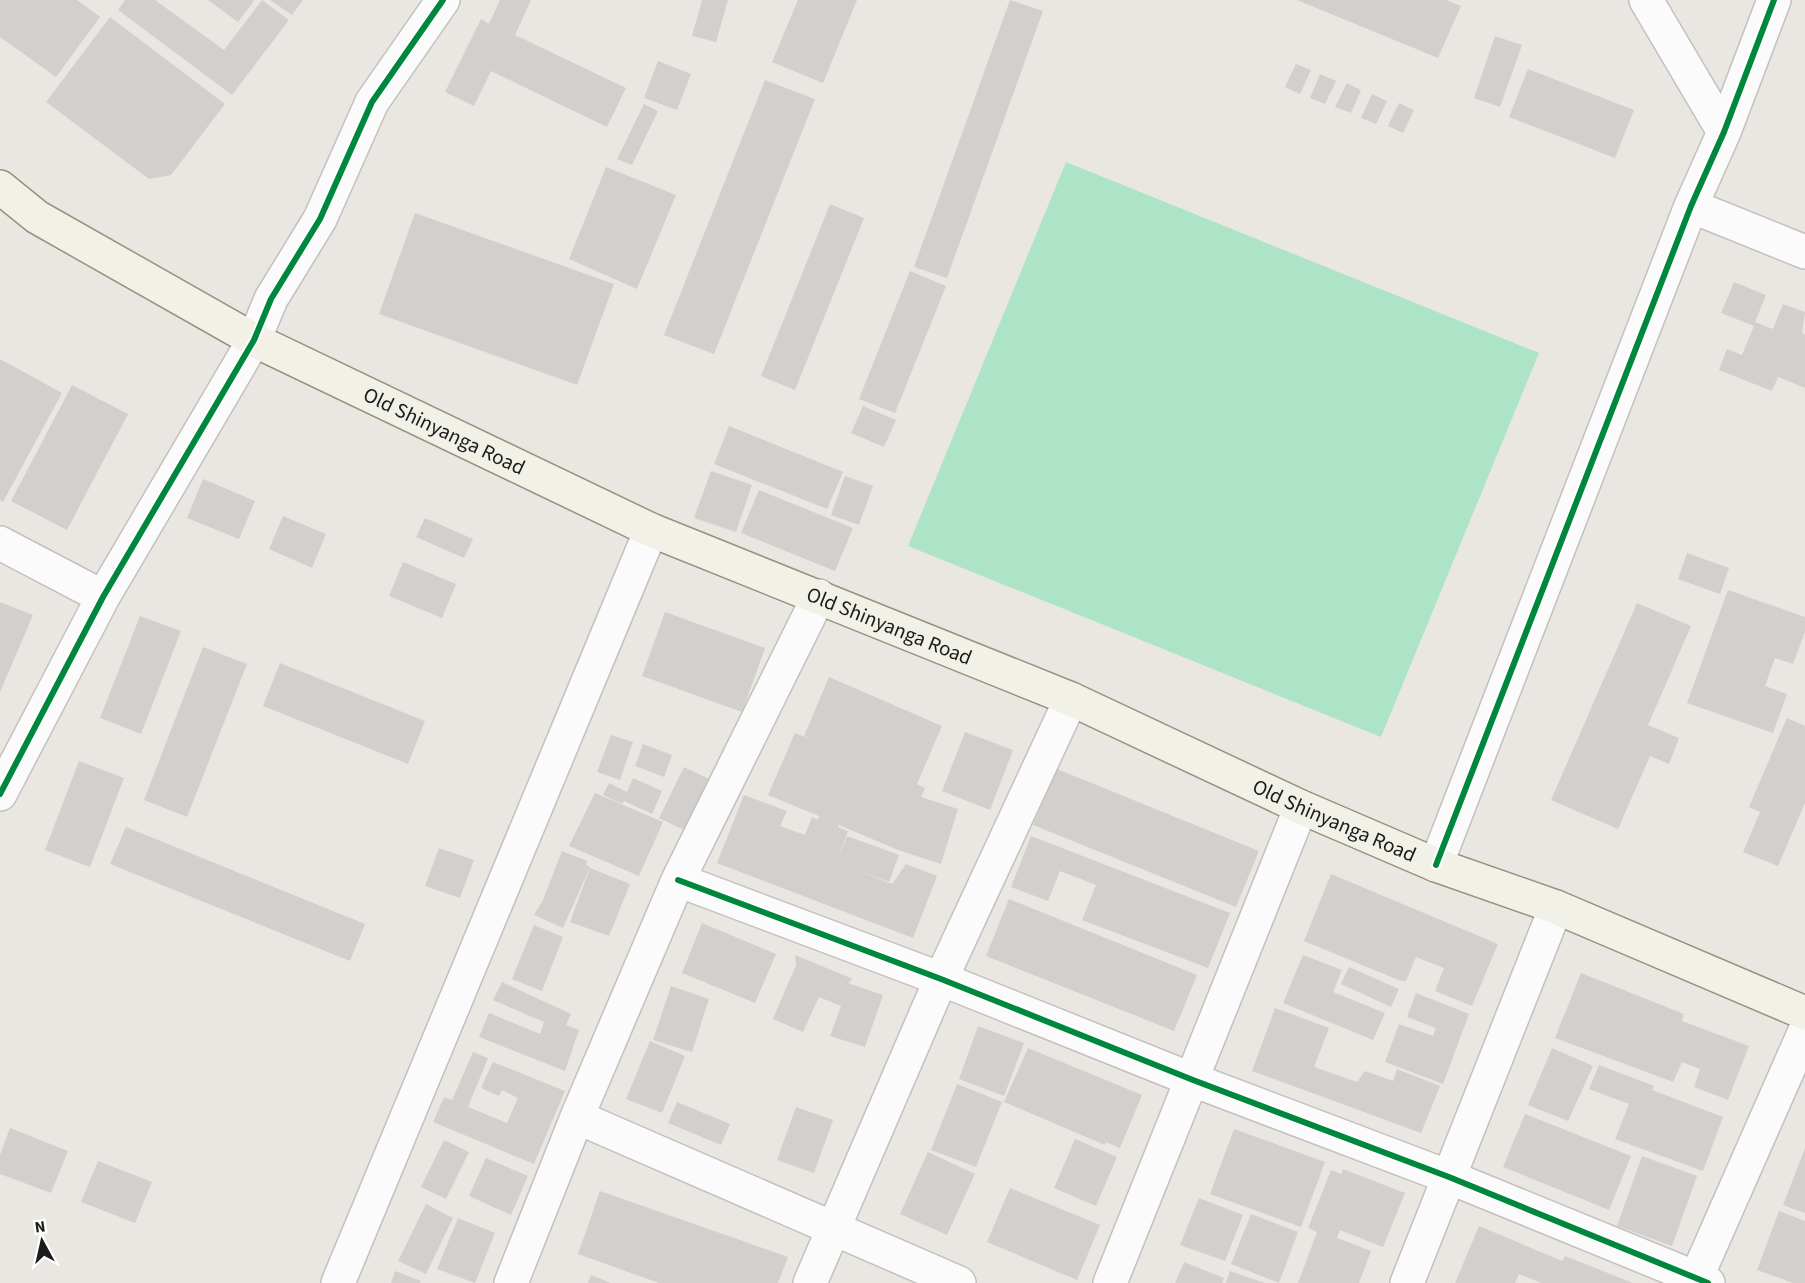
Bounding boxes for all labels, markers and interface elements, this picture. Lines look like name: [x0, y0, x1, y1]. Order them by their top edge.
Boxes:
street label: Old Shinyanga Road: [358, 380, 530, 483]
street label: Old Shinyanga Road: [802, 579, 977, 673]
street label: Old Shinyanga Road: [1247, 771, 1421, 870]
north arrow: [12, 1211, 72, 1271]
text: N: [33, 1216, 47, 1239]

